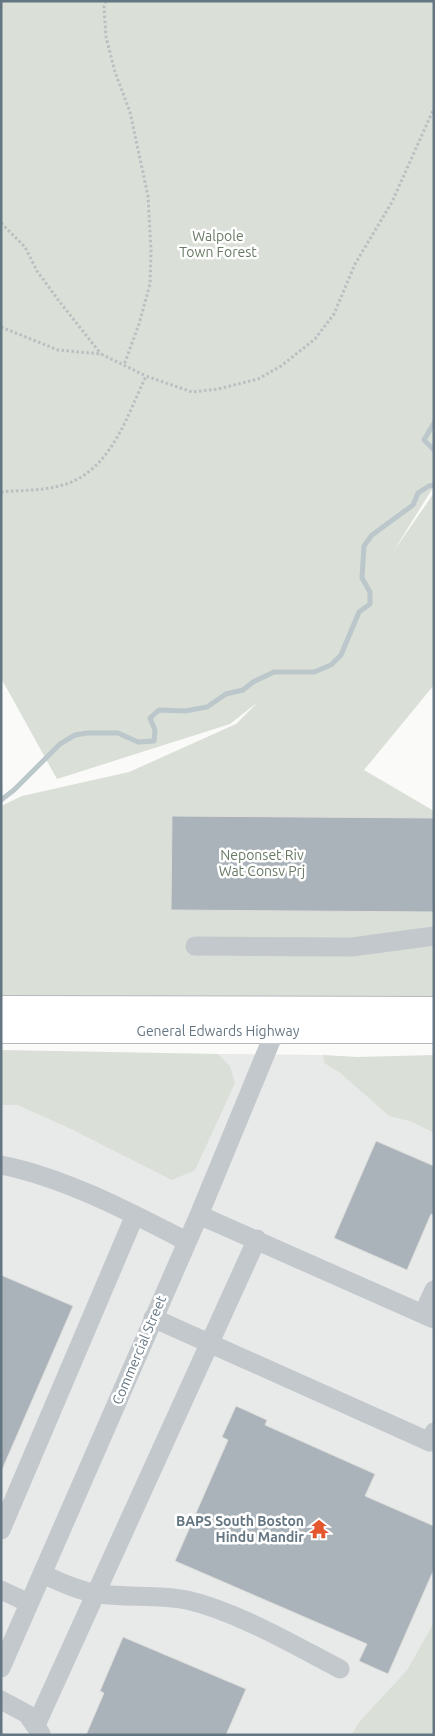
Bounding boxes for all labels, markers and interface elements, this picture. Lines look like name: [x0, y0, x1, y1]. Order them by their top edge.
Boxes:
park label: Walpole Town Forest: [179, 228, 257, 260]
park label: Neponset Riv Wat Consv Prj: [219, 847, 305, 879]
street label: General Edwards Highway: [137, 1023, 300, 1039]
street label: Commercial Street: [109, 1293, 169, 1407]
place label: BAPS South Boston Hindu Mandir: [176, 1513, 304, 1545]
temple icon: BAPS South Boston Hindu Mandir: [308, 1518, 330, 1540]

